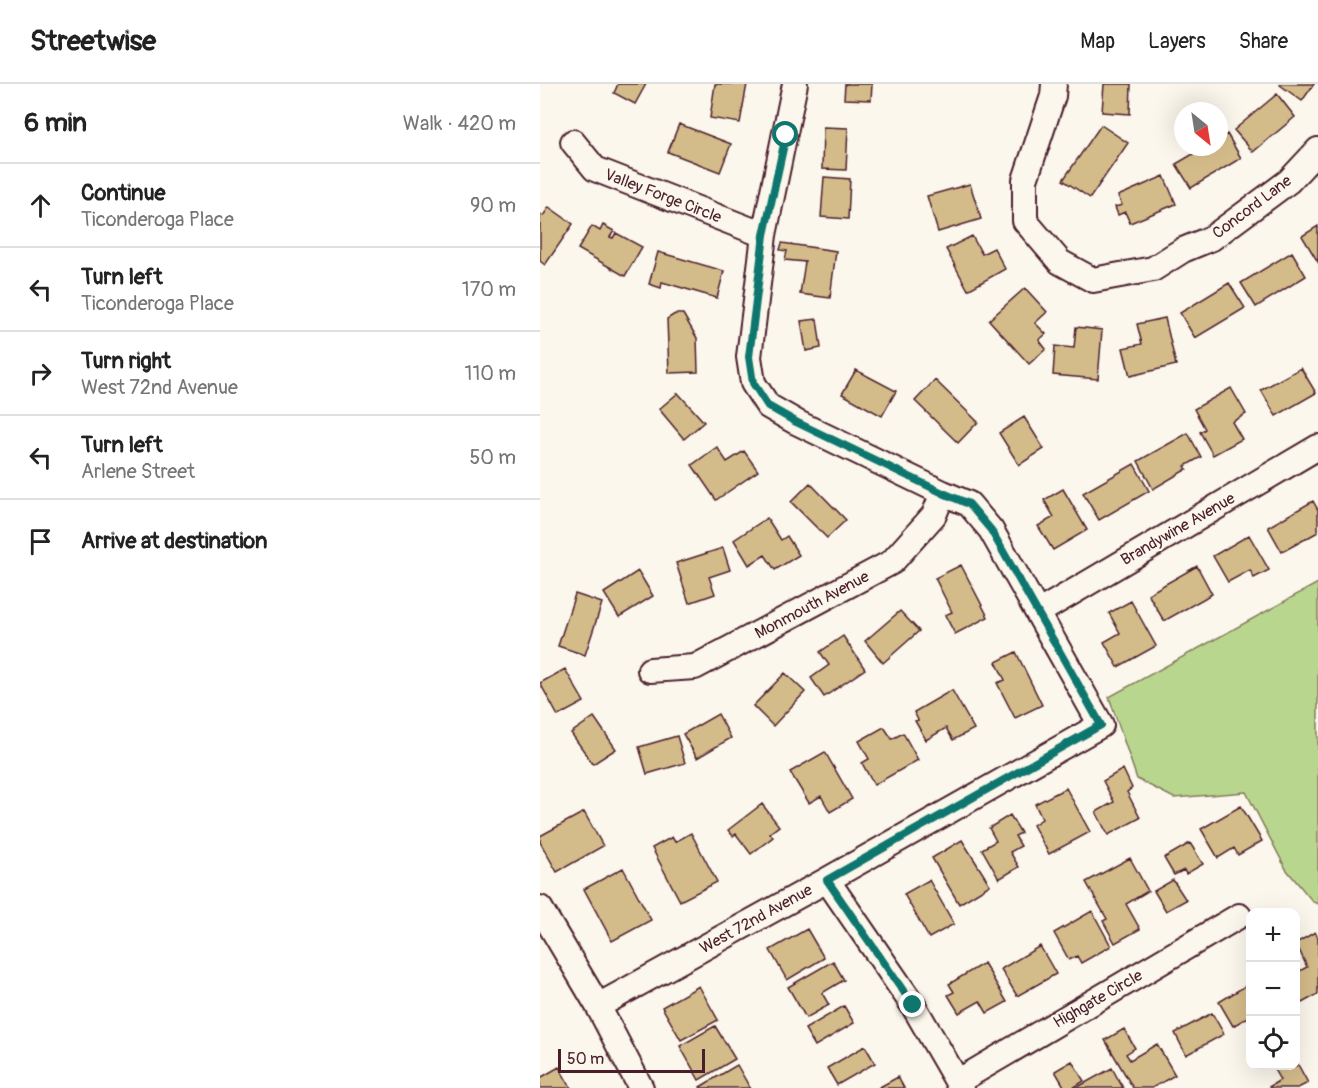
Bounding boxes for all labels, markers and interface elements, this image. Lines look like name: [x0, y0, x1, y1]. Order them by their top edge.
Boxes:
text: Streetwise: [30, 24, 156, 59]
text: Map: [1080, 28, 1115, 55]
text: Layers: [1148, 28, 1206, 55]
text: Share: [1239, 28, 1288, 55]
north arrow: [1174, 102, 1228, 156]
text: 6 min: [24, 107, 87, 139]
text: Walk · 420 m: [403, 111, 516, 136]
route start: [772, 121, 798, 147]
street label: Valley Forge Circle: [602, 165, 724, 228]
street label: Concord Lane: [1209, 171, 1296, 243]
text: Continue: [81, 179, 165, 207]
icon: ahead: [24, 189, 57, 222]
text: 90 m: [470, 193, 516, 218]
text: Ticonderoga Place: [81, 207, 234, 232]
text: Turn left: [81, 263, 163, 291]
icon: left: [24, 273, 57, 306]
text: 170 m: [462, 277, 516, 302]
text: Ticonderoga Place: [81, 291, 234, 316]
text: Turn right: [81, 347, 171, 375]
icon: right: [24, 357, 57, 390]
text: 110 m: [465, 361, 516, 386]
text: West 72nd Avenue: [81, 375, 238, 400]
text: Turn left: [81, 431, 163, 459]
icon: left: [24, 441, 57, 474]
text: 50 m: [469, 445, 516, 470]
text: Arlene Street: [81, 459, 195, 484]
street label: Brandywine Avenue: [1117, 488, 1239, 570]
icon: arrive: [24, 525, 57, 558]
text: Arrive at destination: [81, 527, 267, 555]
street label: Monmouth Avenue: [751, 566, 873, 644]
street label: West 72nd Avenue: [696, 880, 816, 958]
map controls: [1246, 908, 1300, 1070]
button: +: [1246, 908, 1300, 962]
button: −: [1246, 962, 1300, 1016]
street label: Highgate Circle: [1050, 965, 1146, 1033]
route end: [899, 991, 925, 1017]
button: locate: [1246, 1016, 1300, 1070]
scale bar: [558, 1046, 705, 1074]
text: 50 m: [567, 1049, 604, 1069]

